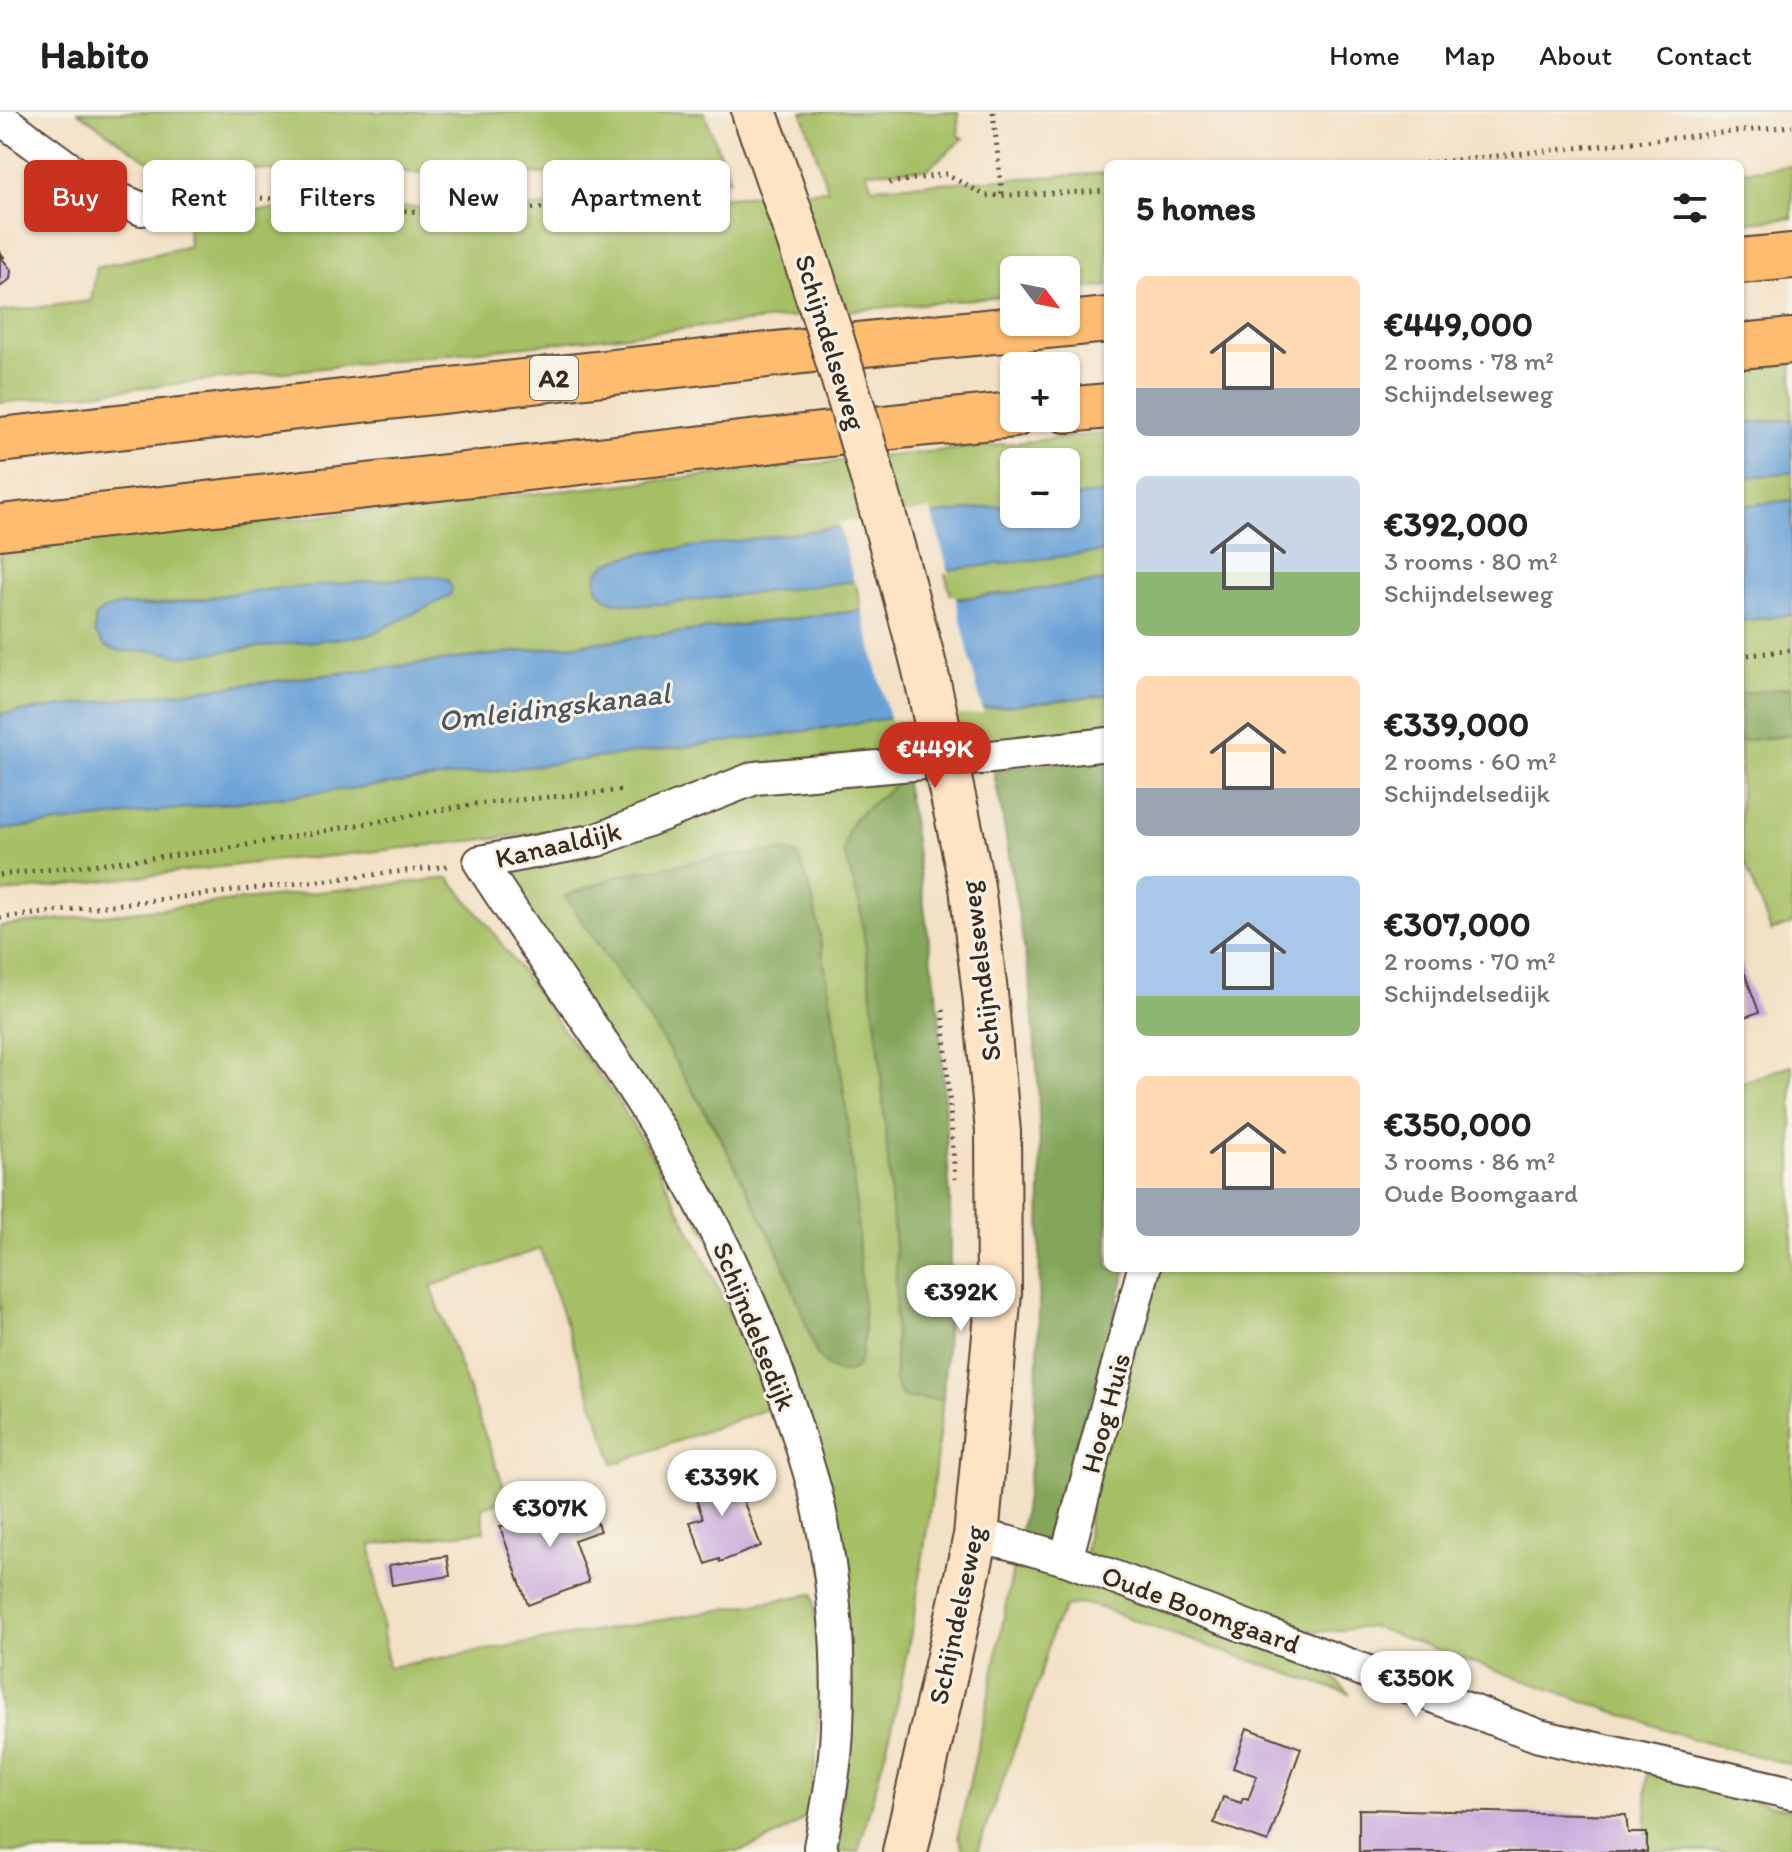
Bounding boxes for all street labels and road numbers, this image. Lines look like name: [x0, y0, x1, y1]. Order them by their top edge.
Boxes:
street label: Schijndelseweg: [788, 250, 874, 435]
road number: A2: [530, 356, 578, 400]
street label: Kanaaldijk: [492, 813, 624, 875]
street label: Schijndelseweg: [952, 878, 1008, 1063]
street label: Schijndelsedijk: [706, 1237, 804, 1416]
street label: Hoog Huis: [1073, 1349, 1137, 1477]
street label: Schijndelseweg: [920, 1522, 992, 1708]
street label: Oude Boomgaard: [1097, 1557, 1305, 1661]

